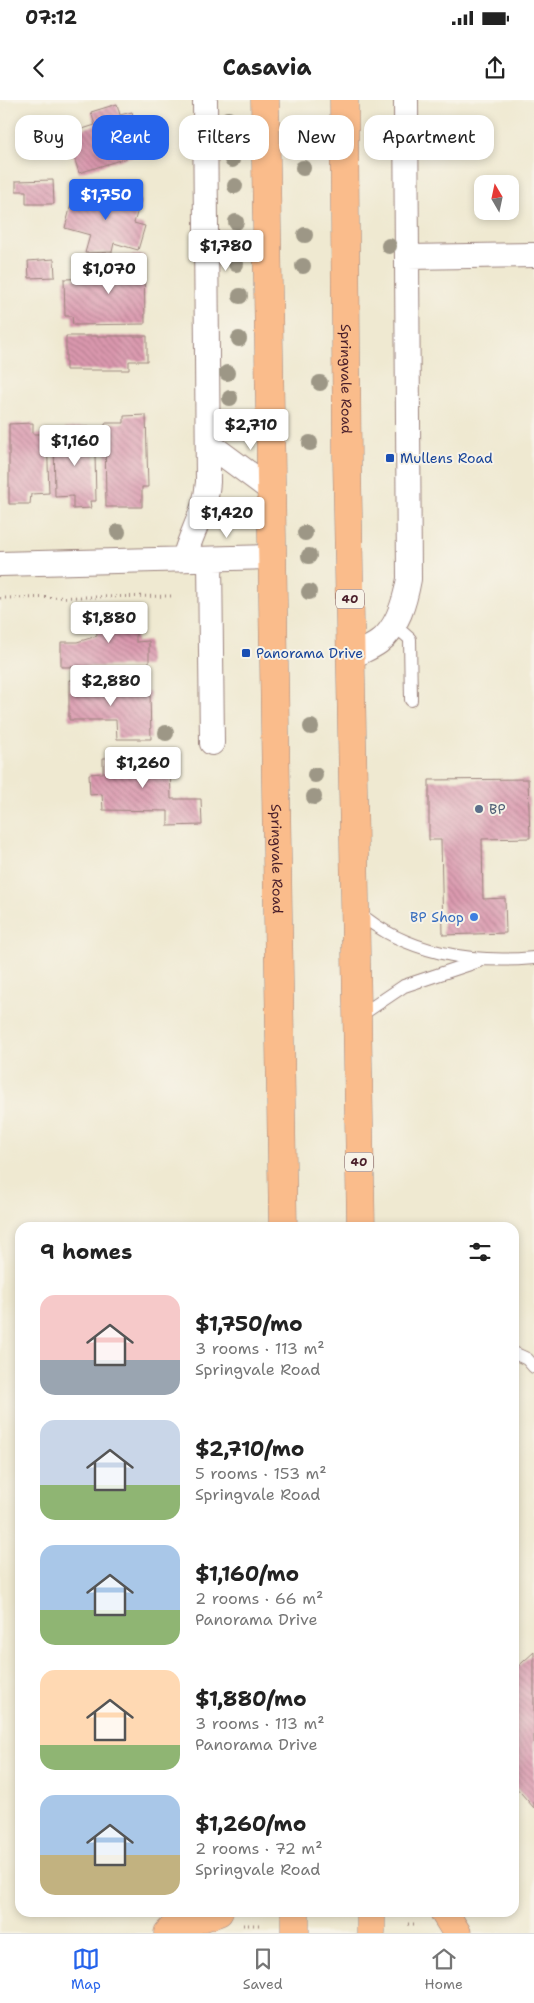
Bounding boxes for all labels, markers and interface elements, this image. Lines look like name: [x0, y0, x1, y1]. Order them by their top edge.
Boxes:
text: 07:12: [25, 5, 77, 30]
text: Casavia: [223, 53, 311, 82]
icon: back: [25, 54, 53, 82]
icon: share: [481, 54, 509, 82]
chip: Buy: [15, 115, 82, 160]
chip: Rent: [92, 115, 169, 160]
chip: Filters: [179, 115, 269, 160]
chip: New: [279, 115, 354, 160]
chip: Apartment: [364, 115, 494, 160]
north arrow: [474, 175, 519, 220]
map controls: [474, 175, 519, 220]
pin: $1,750: [65, 178, 147, 221]
text: $1,750: [80, 184, 132, 205]
pin: $1,780: [185, 230, 267, 272]
text: $1,780: [199, 235, 253, 256]
pin: $1,070: [68, 252, 150, 295]
text: $1,070: [82, 258, 136, 279]
street label: Springvale Road: [337, 324, 356, 434]
pin: $2,710: [210, 408, 292, 451]
text: $2,710: [225, 414, 278, 435]
pin: $1,160: [34, 424, 116, 467]
text: $1,160: [50, 430, 100, 451]
place label: Mullens Road: [400, 449, 493, 467]
marker: Mullens Road: [384, 452, 396, 464]
pin: $1,420: [186, 496, 268, 539]
text: $1,420: [201, 502, 253, 523]
road number: 40: [336, 589, 364, 608]
pin: $1,880: [68, 602, 150, 644]
text: $1,880: [82, 607, 136, 628]
place label: Panorama Drive: [256, 644, 363, 662]
marker: Panorama Drive: [240, 647, 252, 659]
pin: $2,880: [70, 664, 152, 707]
text: $2,880: [81, 670, 141, 691]
pin: $1,260: [102, 746, 184, 789]
text: $1,260: [116, 752, 170, 773]
place label: BP: [489, 800, 506, 818]
marker: BP: [473, 803, 485, 815]
street label: Springvale Road: [267, 804, 287, 914]
place label: BP Shop: [410, 908, 464, 926]
marker: BP Shop: [468, 911, 480, 923]
road number: 40: [345, 1152, 373, 1172]
text: 9 homes: [40, 1238, 132, 1266]
icon: filters: [466, 1238, 494, 1266]
text: $1,750/mo: [195, 1310, 303, 1338]
icon: home: [80, 1315, 140, 1375]
text: 3 rooms · 113 m²: [195, 1338, 325, 1359]
text: Springvale Road: [195, 1359, 320, 1380]
text: $2,710/mo: [195, 1435, 304, 1463]
icon: home: [80, 1440, 140, 1500]
text: 5 rooms · 153 m²: [195, 1463, 327, 1484]
text: Springvale Road: [195, 1484, 320, 1505]
text: $1,160/mo: [195, 1560, 299, 1588]
icon: home: [80, 1565, 140, 1625]
text: 2 rooms · 66 m²: [195, 1588, 323, 1609]
text: Panorama Drive: [195, 1609, 318, 1630]
text: $1,880/mo: [195, 1685, 307, 1713]
icon: home: [80, 1690, 140, 1750]
text: 3 rooms · 113 m²: [195, 1713, 325, 1734]
text: Panorama Drive: [195, 1734, 318, 1755]
text: $1,260/mo: [195, 1810, 306, 1838]
icon: home: [80, 1815, 140, 1875]
text: 2 rooms · 72 m²: [195, 1838, 323, 1859]
text: Springvale Road: [195, 1859, 320, 1880]
tab: Map: [71, 1945, 101, 1993]
tab: Saved: [243, 1945, 283, 1993]
tab: Home: [425, 1945, 463, 1993]

